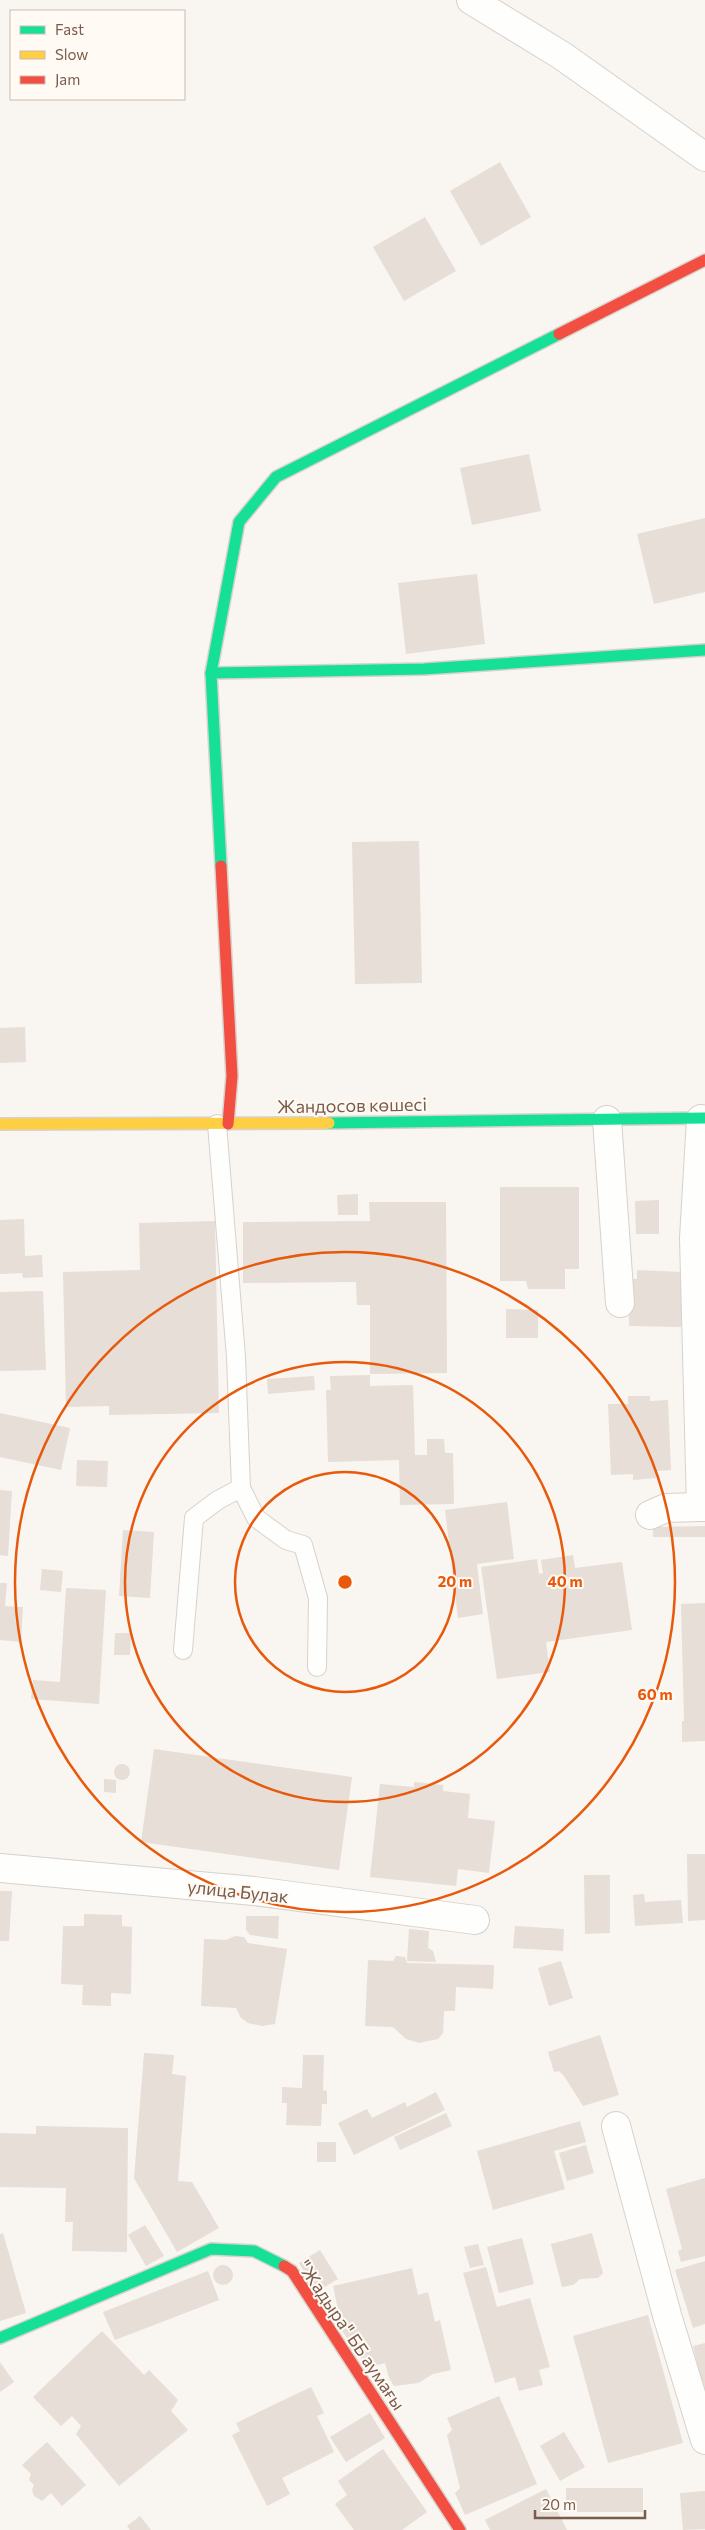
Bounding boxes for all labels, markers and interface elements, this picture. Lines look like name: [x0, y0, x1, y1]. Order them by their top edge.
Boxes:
legend: [10, 10, 185, 100]
text: Fast: [55, 20, 84, 38]
text: Slow: [55, 45, 88, 63]
text: Jam: [55, 70, 80, 88]
street label: Жандосов көшесі: [277, 1093, 427, 1117]
text: 20 m: [438, 1572, 472, 1590]
text: 40 m: [547, 1572, 583, 1590]
centre of rings: [336, 1573, 354, 1591]
text: 60 m: [637, 1685, 673, 1703]
street label: улица Булак: [186, 1875, 290, 1907]
street label: "Жадыра" ББ аумағы: [294, 2256, 410, 2414]
scale bar: [535, 2488, 645, 2520]
text: 20 m: [542, 2495, 576, 2513]

